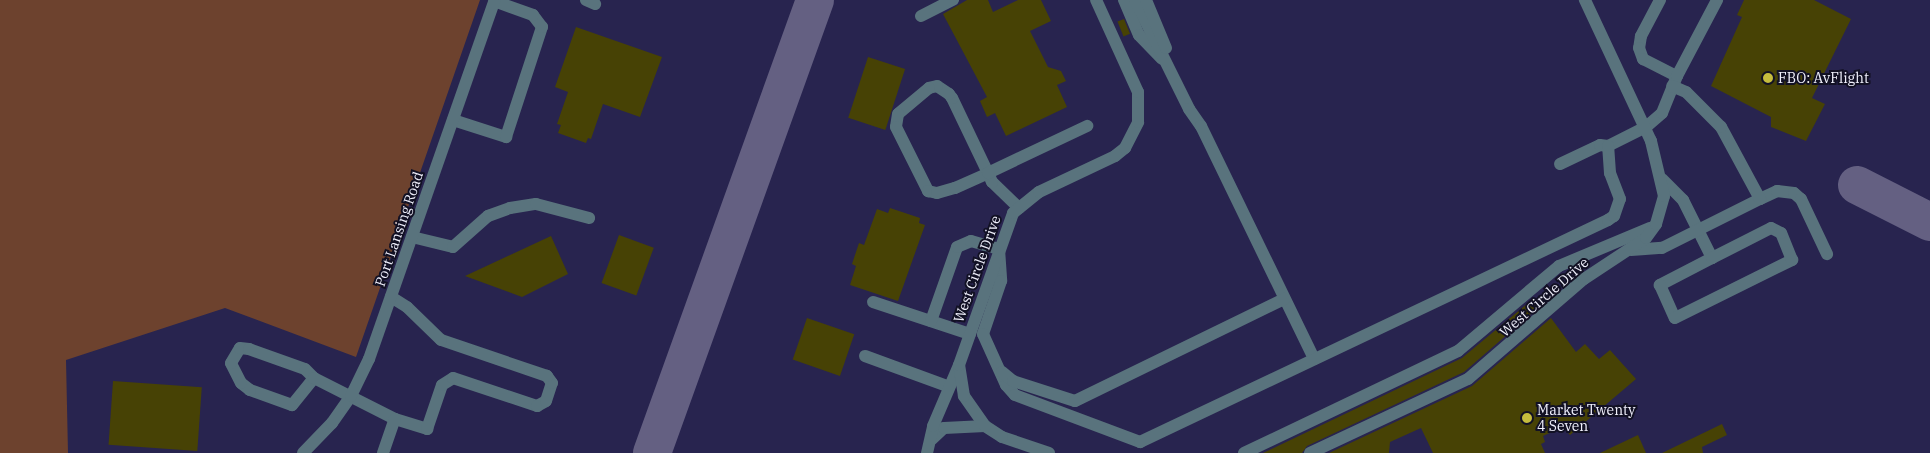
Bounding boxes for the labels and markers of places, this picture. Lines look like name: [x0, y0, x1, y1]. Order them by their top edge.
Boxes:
place label: FBO: AvFlight: [1778, 70, 1869, 86]
marker: FBO: AvFlight: [1762, 72, 1774, 84]
place label: Market Twenty 4 Seven: [1537, 402, 1635, 434]
marker: Market Twenty 4 Seven: [1521, 412, 1533, 424]

